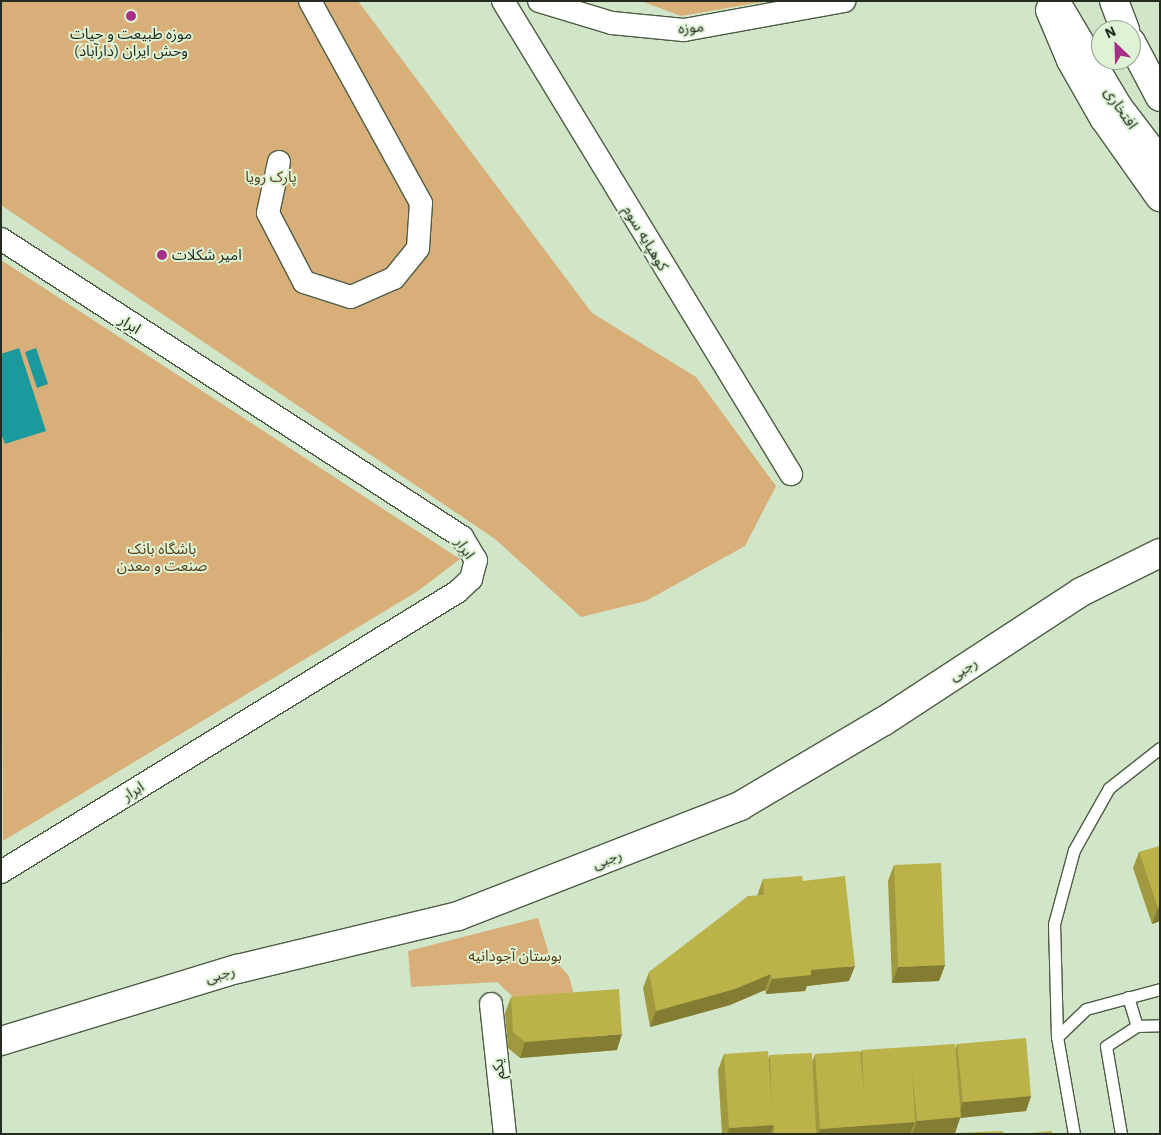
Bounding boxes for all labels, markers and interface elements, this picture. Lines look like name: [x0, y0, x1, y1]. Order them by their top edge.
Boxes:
marker: موزه طبیعت و حیات وحش ایران (دارآباد): [125, 10, 137, 22]
street label: موزه: [677, 17, 705, 37]
north arrow: [1091, 20, 1141, 70]
text: N: [1102, 22, 1119, 42]
place label: موزه طبیعت و حیات وحش ایران (دارآباد): [70, 24, 192, 59]
street label: افتخاری: [1100, 84, 1142, 132]
park label: پارک رویا: [245, 168, 297, 186]
street label: کوهپایه سوم: [619, 202, 673, 274]
place label: امیر شکلات: [172, 246, 242, 264]
marker: امیر شکلات: [156, 249, 168, 261]
street label: ابرار: [116, 310, 144, 338]
street label: ابرار: [451, 534, 479, 562]
park label: باشگاه بانک صنعت و معدن: [117, 539, 207, 574]
street label: رجبی: [946, 653, 980, 685]
street label: ابرار: [119, 777, 147, 805]
street label: رجبی: [590, 845, 624, 873]
park label: بوستان آجودانیه: [468, 947, 562, 965]
street label: رجبی: [203, 961, 237, 987]
street label: یکم: [488, 1058, 508, 1080]

